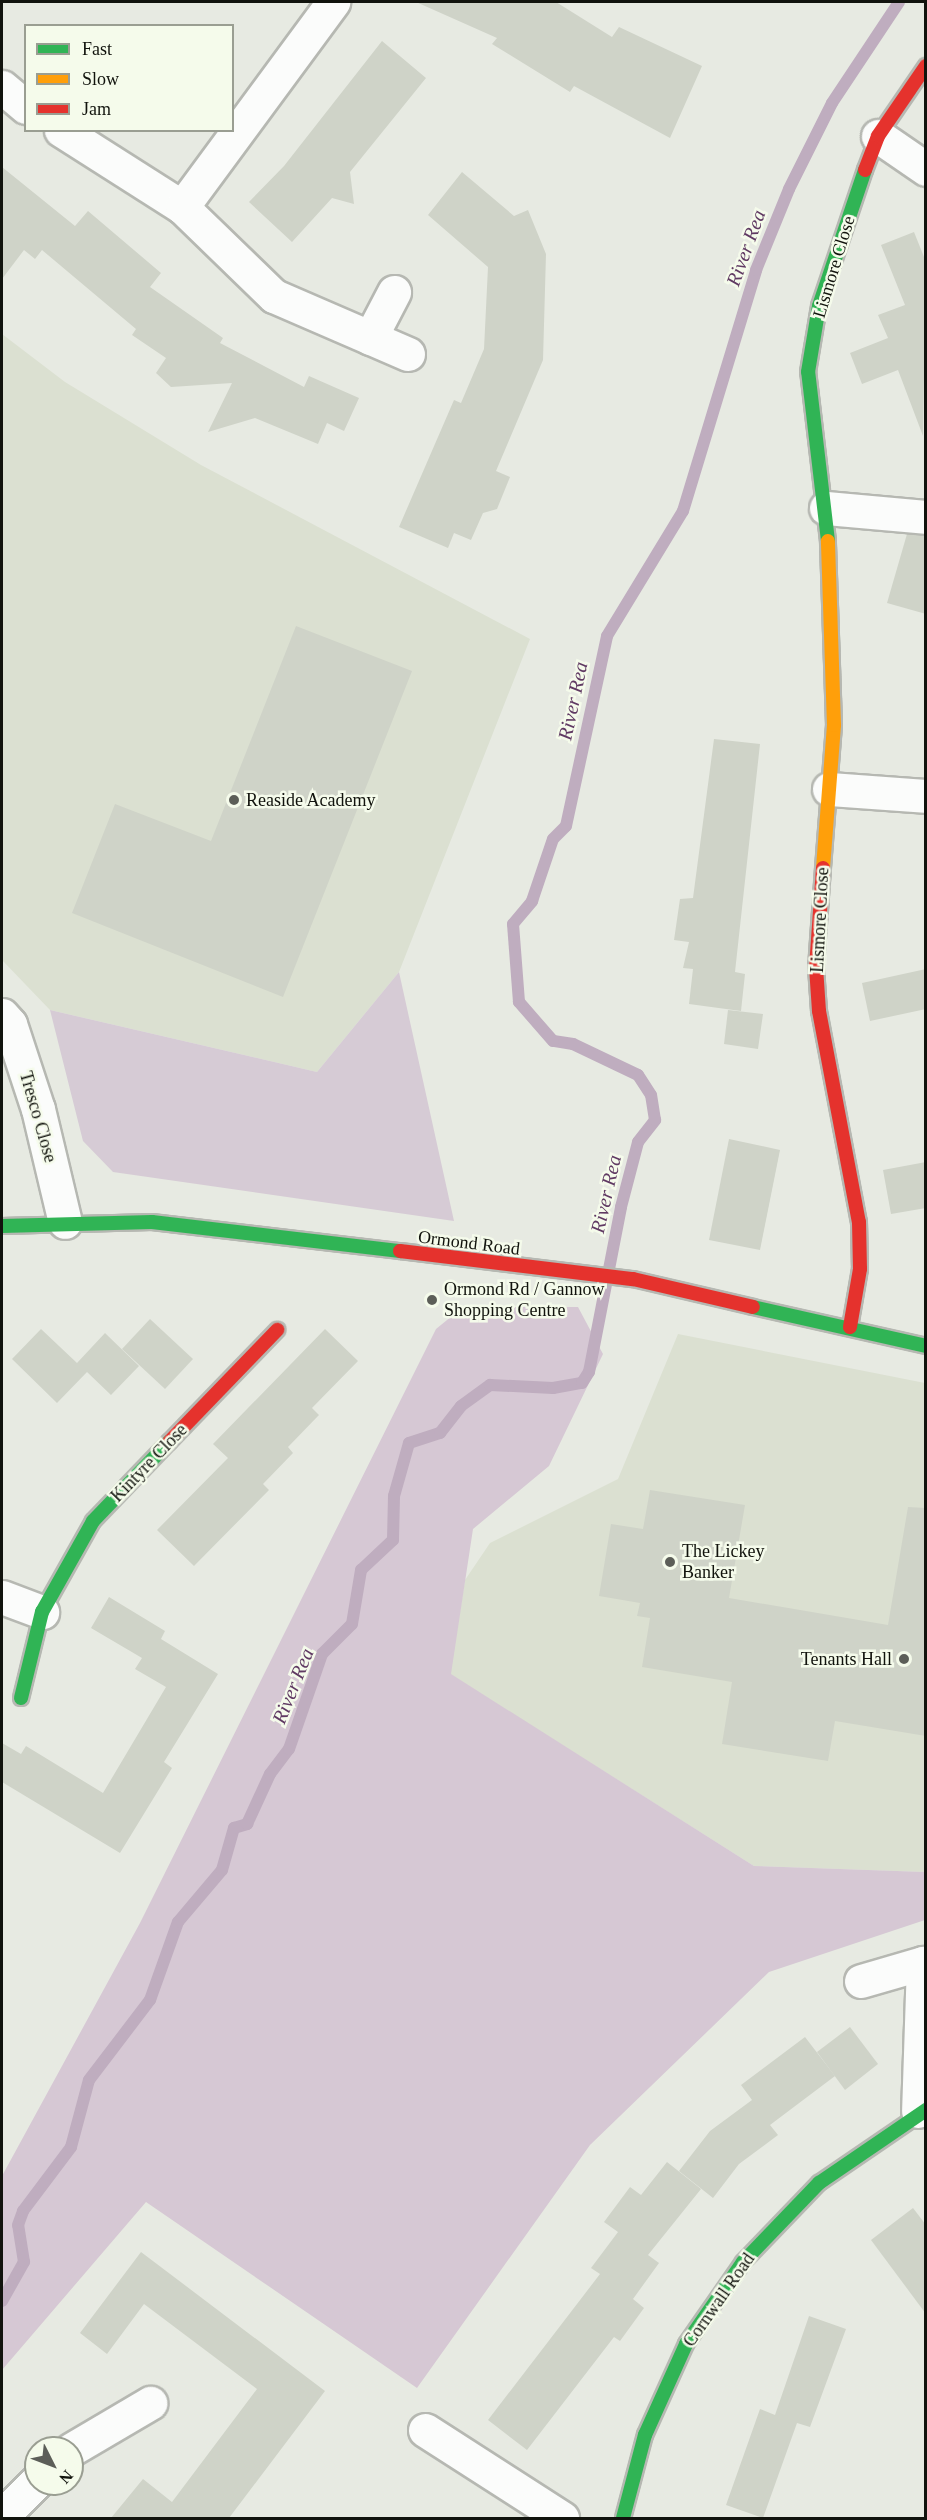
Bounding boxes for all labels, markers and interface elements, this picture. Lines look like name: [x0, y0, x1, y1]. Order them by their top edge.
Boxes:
legend: [24, 24, 234, 132]
text: Fast: [82, 39, 112, 59]
text: Slow: [82, 69, 119, 89]
text: Jam: [82, 99, 111, 119]
water label: River Rea: [721, 207, 771, 289]
street label: Lismore Close: [808, 213, 860, 321]
water label: River Rea: [553, 660, 593, 742]
place label: Reaside Academy: [246, 789, 376, 811]
marker: Reaside Academy: [227, 793, 241, 807]
street label: Lismore Close: [806, 867, 834, 973]
street label: Tresco Close: [15, 1069, 61, 1165]
water label: River Rea: [585, 1153, 627, 1235]
street label: Ormond Road: [417, 1226, 521, 1260]
place label: Ormond Rd / Gannow Shopping Centre: [444, 1279, 604, 1322]
marker: Ormond Rd / Gannow Shopping Centre: [425, 1293, 439, 1307]
street label: Kintyre Close: [106, 1419, 192, 1507]
place label: The Lickey Banker: [682, 1541, 764, 1584]
marker: The Lickey Banker: [663, 1555, 677, 1569]
water label: River Rea: [267, 1645, 319, 1727]
place label: Tenants Hall: [801, 1648, 892, 1670]
marker: Tenants Hall: [897, 1652, 911, 1666]
street label: Cornwall Road: [679, 2249, 759, 2351]
north arrow: [24, 2436, 84, 2496]
text: N: [56, 2467, 76, 2487]

